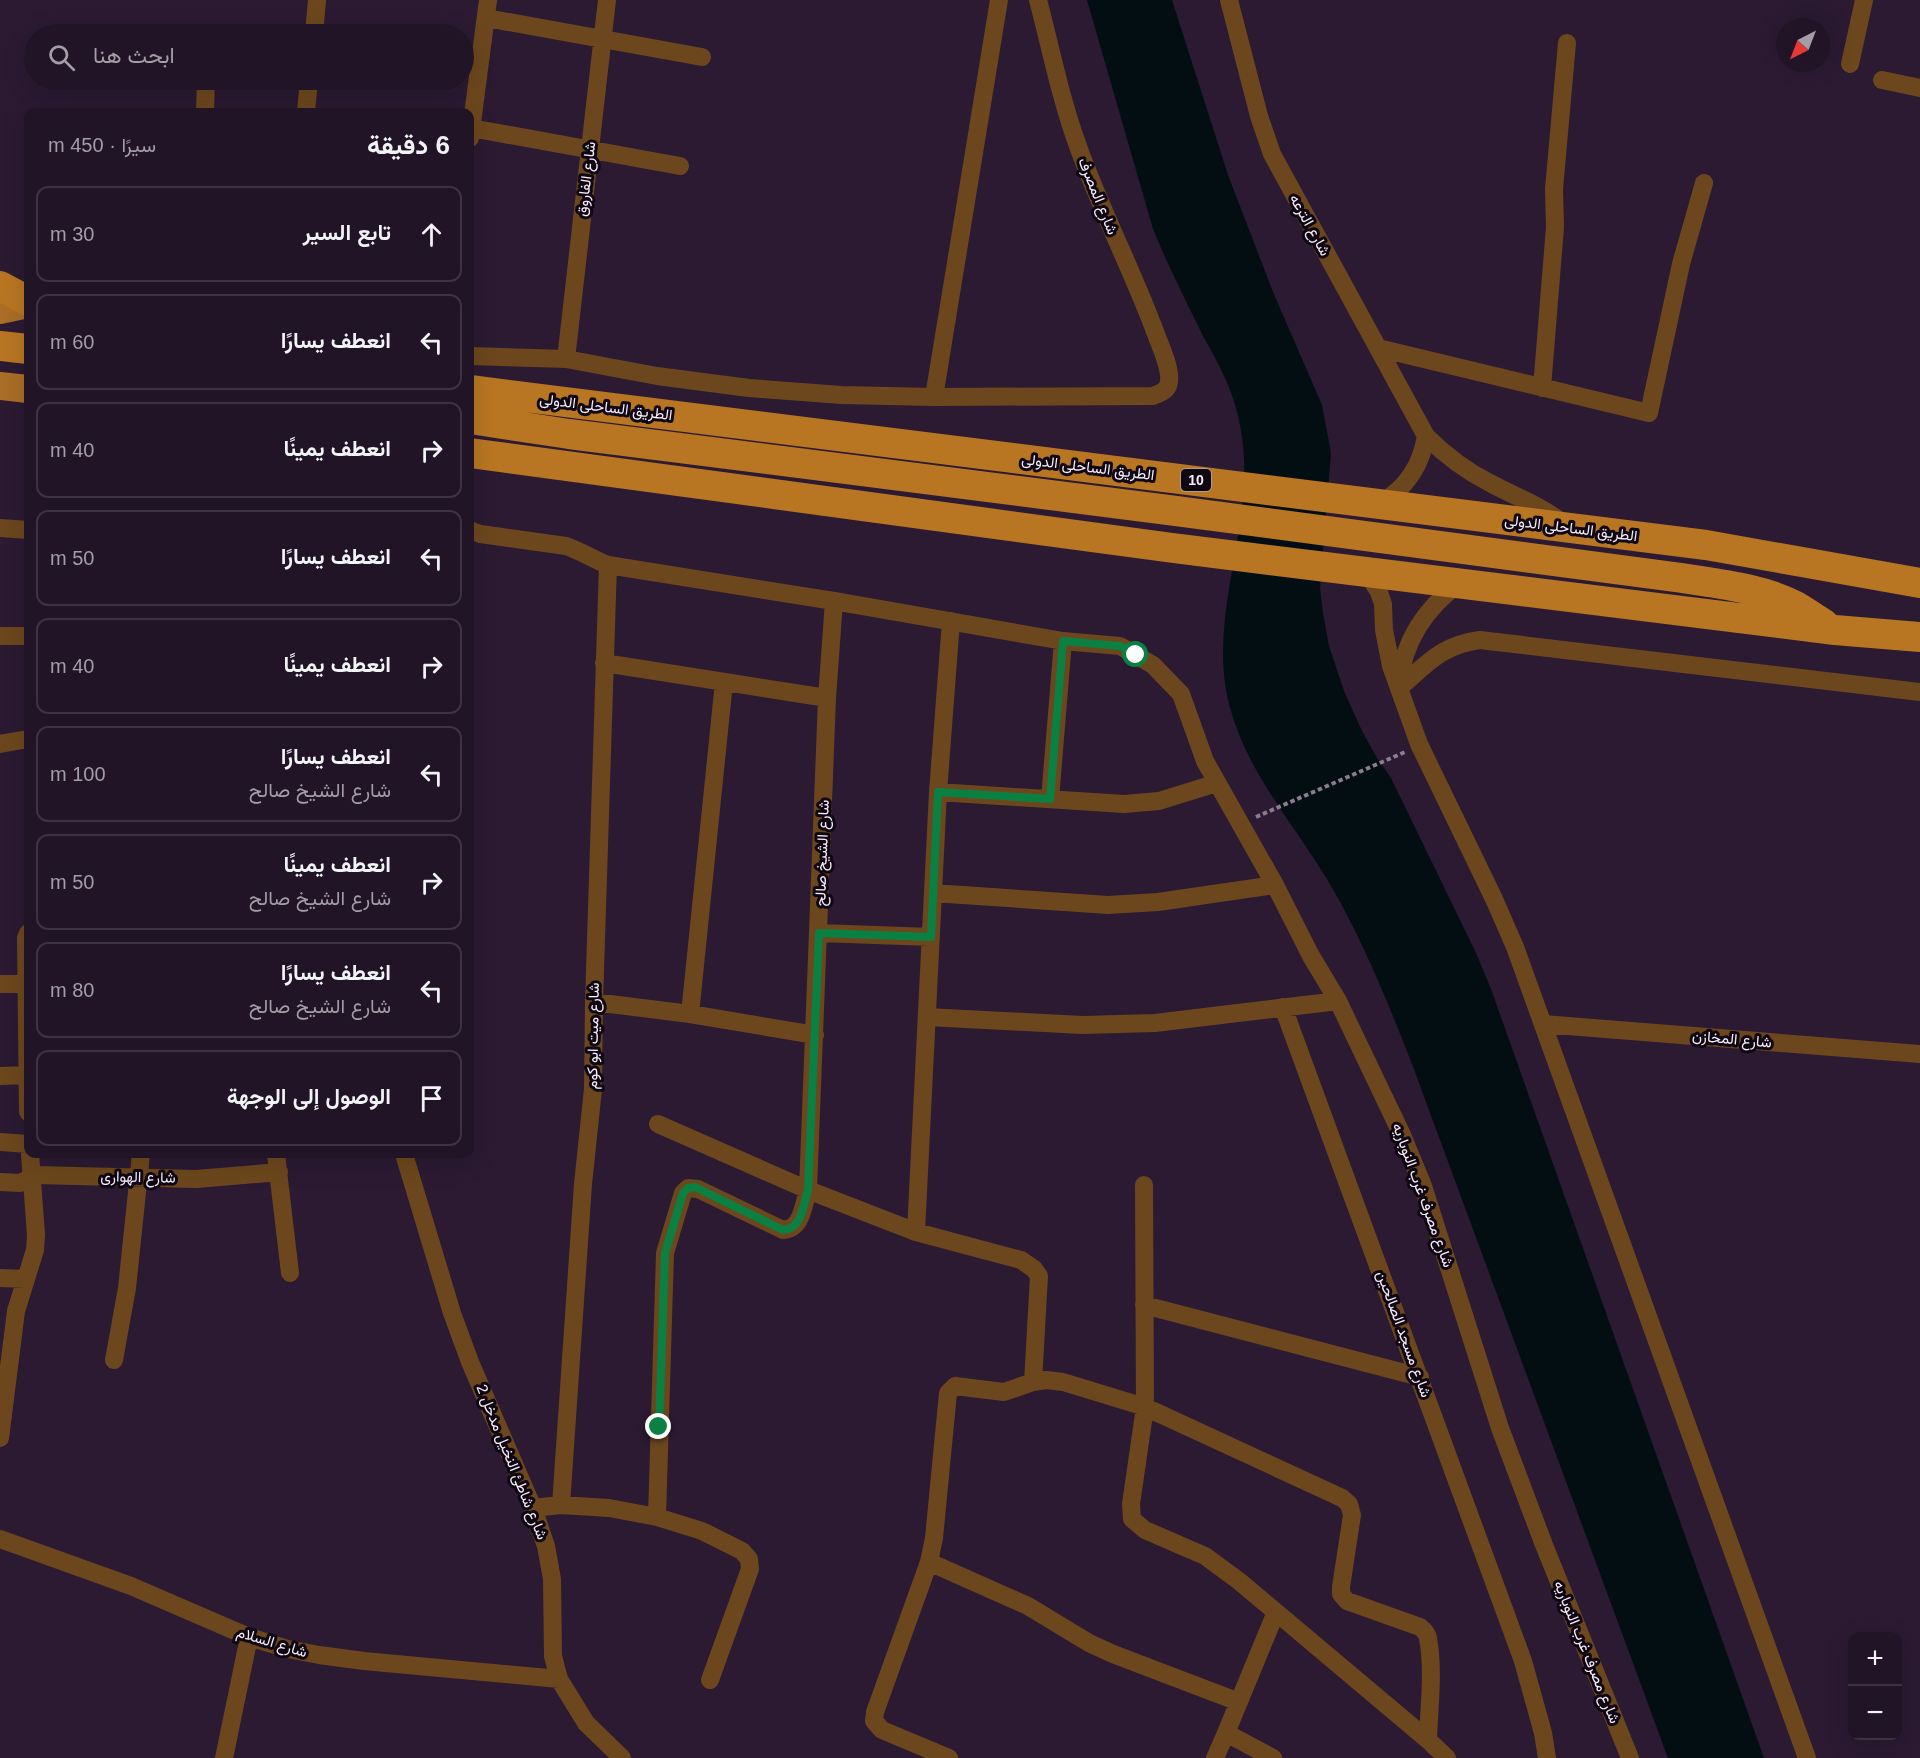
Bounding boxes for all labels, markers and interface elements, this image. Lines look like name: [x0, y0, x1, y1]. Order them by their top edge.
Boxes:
north arrow: [1776, 18, 1830, 72]
search box: [24, 24, 474, 90]
icon: search: [45, 41, 78, 74]
text: ابحث هنا: [93, 43, 175, 68]
text: 6 دقيقة: [367, 130, 450, 160]
text: سيرًا · 450 m: [48, 134, 156, 156]
street label: شارع الفاروق: [572, 140, 602, 218]
street label: شارع المصرف: [1073, 155, 1122, 238]
street label: شارع الترعه: [1284, 191, 1334, 260]
icon: ahead: [415, 218, 448, 251]
text: تابع السير: [303, 220, 391, 245]
text: 30 m: [50, 223, 94, 245]
icon: left: [415, 326, 448, 359]
text: انعطف يسارًا: [281, 328, 391, 353]
text: 60 m: [50, 331, 94, 353]
street label: الطريق الساحلى الدولى: [538, 390, 673, 425]
icon: right: [415, 434, 448, 467]
text: انعطف يمينًا: [283, 436, 391, 461]
text: 40 m: [50, 439, 94, 461]
street label: الطريق الساحلى الدولى: [1020, 450, 1155, 485]
road number: 10: [1181, 469, 1211, 491]
street label: الطريق الساحلى الدولى: [1503, 511, 1638, 546]
icon: left: [415, 542, 448, 575]
text: انعطف يسارًا: [281, 544, 391, 569]
text: 50 m: [50, 547, 94, 569]
route start: [1122, 641, 1148, 667]
icon: right: [415, 650, 448, 683]
text: انعطف يمينًا: [283, 652, 391, 677]
text: 40 m: [50, 655, 94, 677]
text: انعطف يسارًا: [281, 744, 391, 769]
icon: left: [415, 758, 448, 791]
text: 100 m: [50, 763, 106, 785]
text: شارع الشيخ صالح: [249, 779, 391, 801]
street label: شارع الشيخ صالح: [811, 799, 835, 907]
text: انعطف يمينًا: [283, 852, 391, 877]
icon: right: [415, 866, 448, 899]
text: 50 m: [50, 871, 94, 893]
text: شارع الشيخ صالح: [249, 887, 391, 909]
text: انعطف يسارًا: [281, 960, 391, 985]
icon: left: [415, 974, 448, 1007]
text: 80 m: [50, 979, 94, 1001]
street label: شارع ميت ابو كوم: [583, 982, 605, 1090]
text: شارع الشيخ صالح: [249, 995, 391, 1017]
street label: شارع المخازن: [1691, 1027, 1773, 1053]
icon: arrive: [415, 1082, 448, 1115]
text: الوصول إلى الوجهة: [227, 1084, 391, 1109]
street label: شارع مصرف غرب النوباريه: [1387, 1120, 1458, 1271]
street label: شارع الهوارى: [100, 1167, 176, 1189]
street label: شارع مسجد الصالحين: [1371, 1268, 1435, 1401]
street label: شارع شاطئ النخيل مدخل 2: [471, 1382, 551, 1543]
route end: [645, 1413, 671, 1439]
street label: شارع مصرف غرب النوباريه: [1548, 1578, 1624, 1727]
street label: شارع السلام: [234, 1623, 310, 1663]
map controls: [1848, 1632, 1902, 1740]
button: +: [1848, 1632, 1902, 1686]
button: −: [1848, 1686, 1902, 1740]

